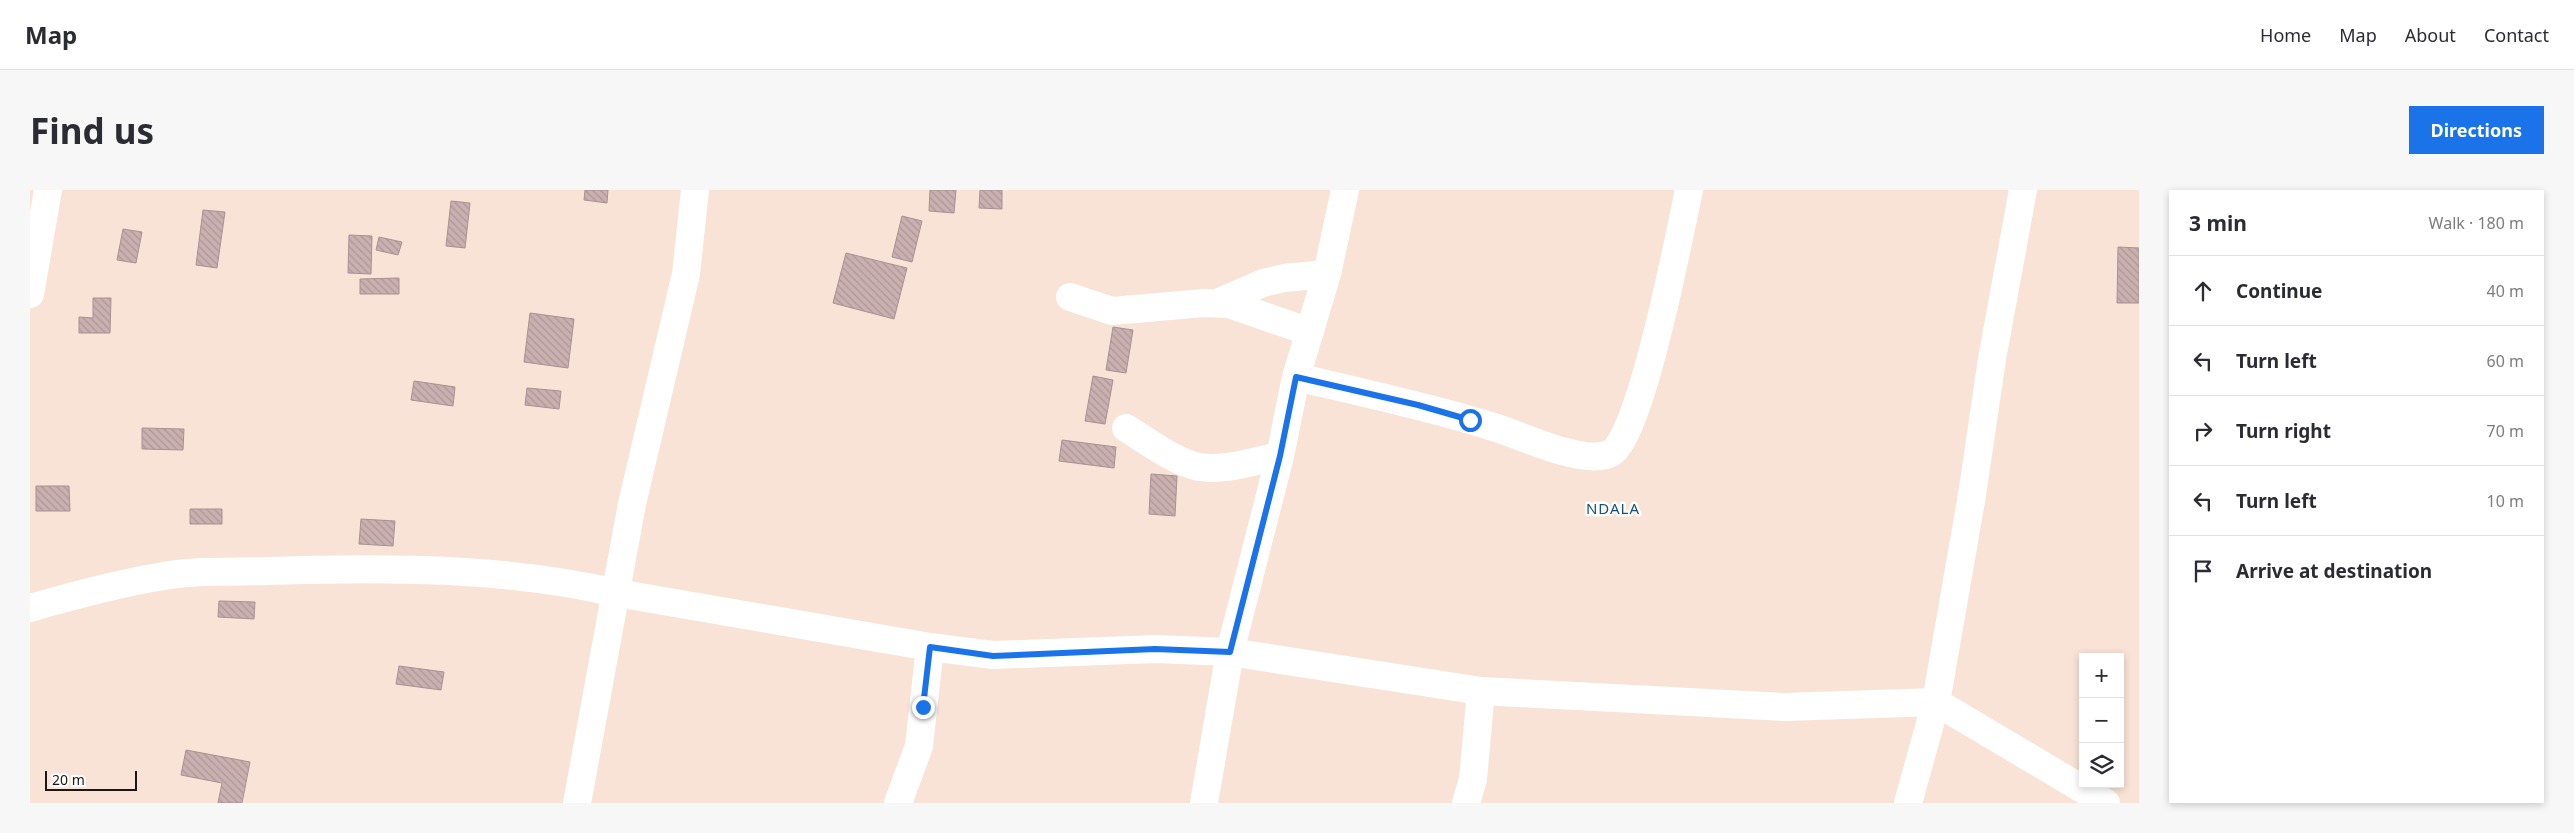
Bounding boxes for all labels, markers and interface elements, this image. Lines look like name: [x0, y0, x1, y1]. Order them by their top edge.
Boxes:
text: Map: [25, 18, 77, 51]
text: Home: [2260, 23, 2311, 47]
text: Map: [2339, 23, 2377, 47]
text: About: [2405, 23, 2456, 47]
text: Contact: [2484, 23, 2549, 47]
button: Directions: [2409, 106, 2544, 154]
text: Find us: [30, 107, 154, 154]
text: 3 min: [2189, 209, 2247, 237]
text: Walk · 180 m: [2429, 212, 2524, 234]
icon: ahead: [2189, 277, 2217, 305]
text: Continue: [2236, 278, 2322, 304]
text: 40 m: [2487, 280, 2524, 302]
icon: left: [2189, 347, 2217, 375]
text: Turn left: [2236, 348, 2317, 374]
text: 60 m: [2487, 350, 2524, 372]
route start: [1459, 409, 1482, 432]
icon: right: [2189, 417, 2217, 445]
text: Turn right: [2236, 418, 2331, 444]
text: 70 m: [2487, 420, 2524, 442]
icon: left: [2189, 487, 2217, 515]
text: Turn left: [2236, 488, 2317, 514]
text: 10 m: [2487, 490, 2524, 512]
district label: NDALA: [1586, 498, 1640, 518]
icon: arrive: [2189, 557, 2217, 585]
text: Arrive at destination: [2236, 558, 2432, 584]
map controls: [2079, 653, 2124, 788]
button: +: [2079, 653, 2124, 698]
route end: [912, 696, 935, 719]
button: −: [2079, 698, 2124, 743]
button: layers: [2079, 743, 2124, 788]
scale bar: [45, 768, 138, 791]
text: 20 m: [52, 770, 85, 789]

